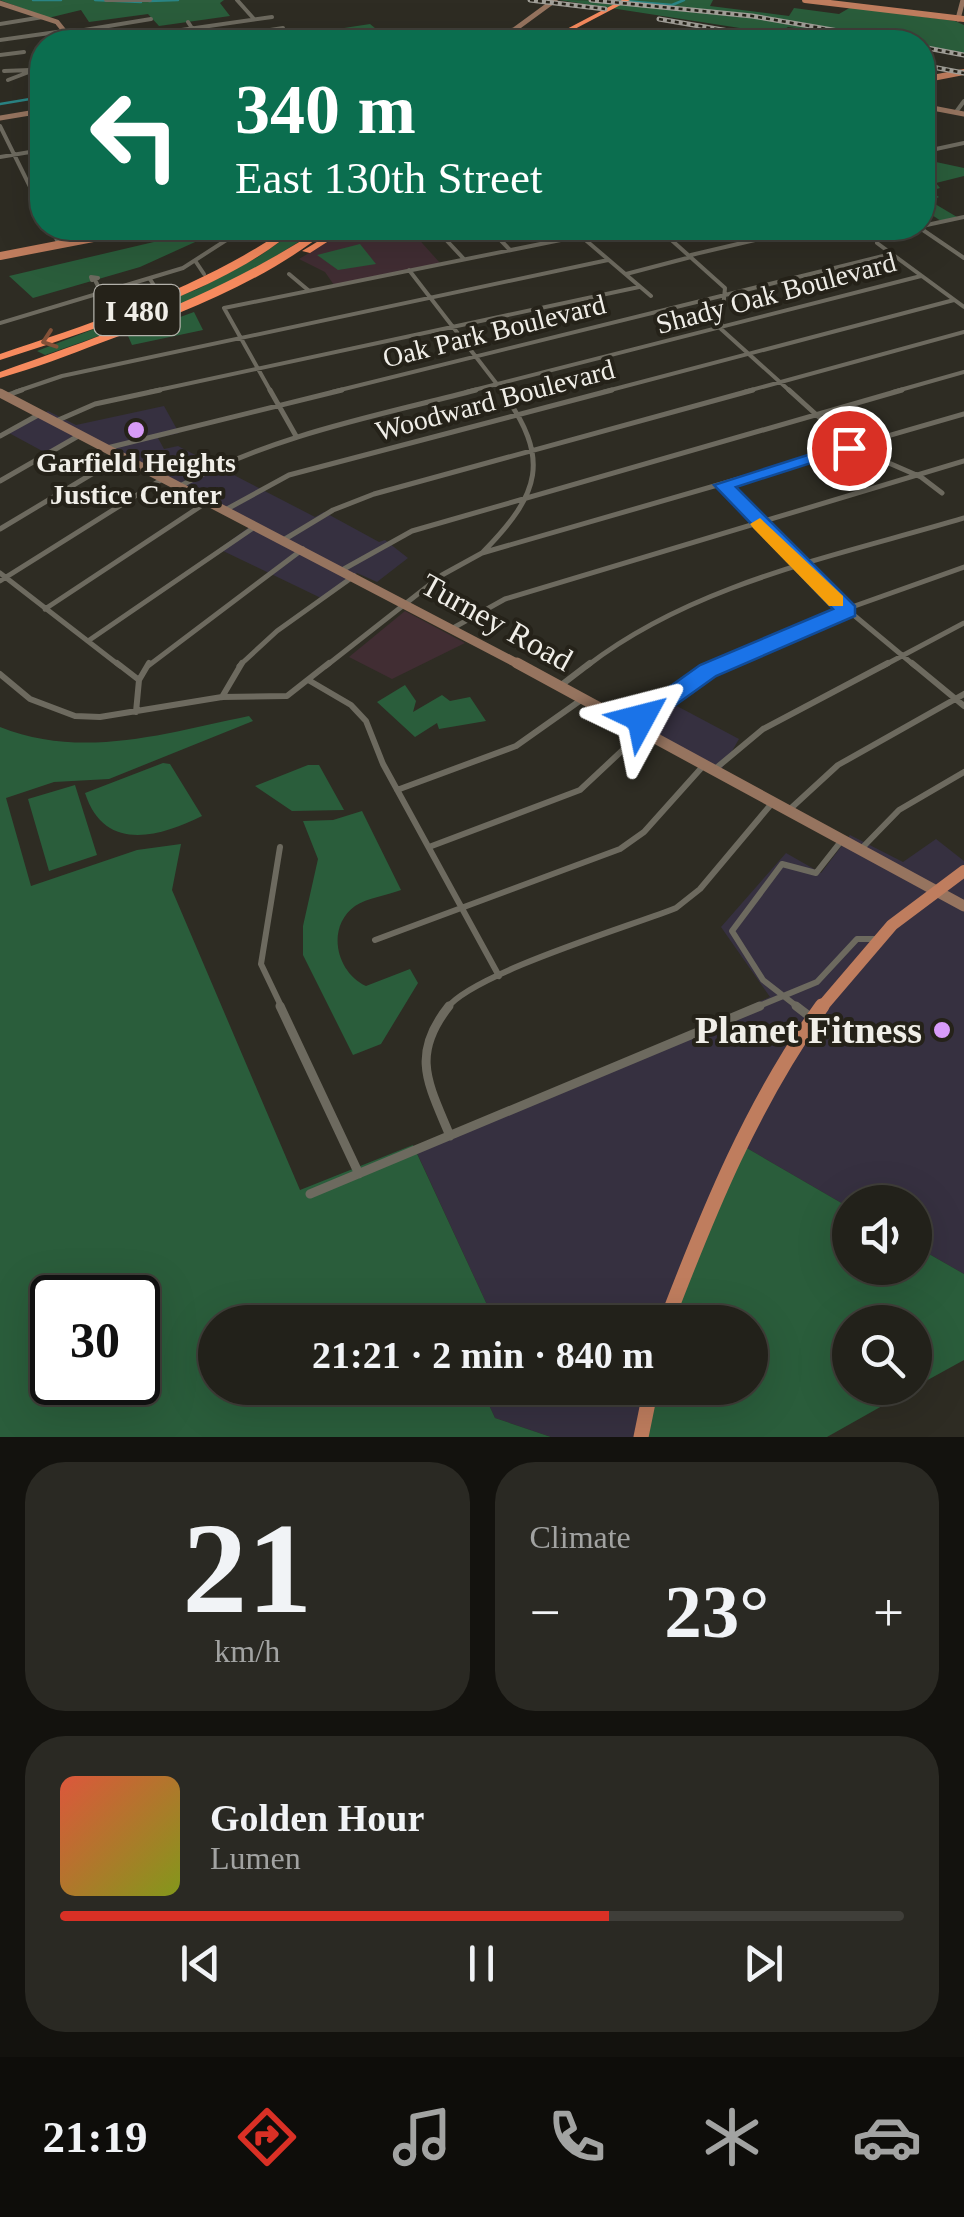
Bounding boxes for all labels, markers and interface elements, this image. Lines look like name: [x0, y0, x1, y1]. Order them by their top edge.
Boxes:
icon: left: [70, 70, 200, 200]
text: 340 m: [235, 71, 416, 148]
text: East 130th Street: [235, 153, 542, 203]
street label: Shady Oak Boulevard: [653, 246, 899, 340]
road number: I 480: [94, 285, 180, 335]
street label: Oak Park Boulevard: [379, 288, 609, 374]
one-way arrow: [42, 328, 59, 349]
street label: Woodward Boulevard: [372, 353, 618, 447]
pin: [807, 406, 892, 491]
marker: Garfield Heights Justice Center: [125, 419, 147, 441]
icon: arrive: [822, 421, 877, 476]
place label: Garfield Heights Justice Center: [36, 447, 236, 510]
street label: Turney Road: [415, 566, 579, 678]
position arrow: [589, 666, 693, 770]
place label: Planet Fitness: [695, 1009, 922, 1051]
marker: Planet Fitness: [931, 1019, 953, 1041]
map controls: [832, 1185, 932, 1405]
button: sound: [832, 1185, 932, 1285]
speed limit sign: 30: [30, 1275, 160, 1405]
button: search: [832, 1305, 932, 1405]
text: 21:21 · 2 min · 840 m: [312, 1334, 654, 1376]
text: 21: [182, 1496, 312, 1640]
text: Climate: [530, 1519, 631, 1555]
text: 23°: [664, 1570, 769, 1653]
text: −: [530, 1582, 561, 1643]
text: +: [873, 1582, 904, 1643]
text: km/h: [214, 1633, 280, 1669]
text: Golden Hour: [210, 1797, 424, 1839]
text: Lumen: [210, 1840, 301, 1876]
icon: previous: [173, 1936, 228, 1991]
icon: pause: [454, 1936, 509, 1991]
icon: next: [736, 1936, 791, 1991]
icon: directions: [232, 2102, 302, 2172]
icon: music: [387, 2102, 457, 2172]
icon: phone: [542, 2102, 612, 2172]
icon: climate: [697, 2102, 767, 2172]
icon: car: [852, 2102, 922, 2172]
text: 21:19: [42, 2112, 147, 2162]

